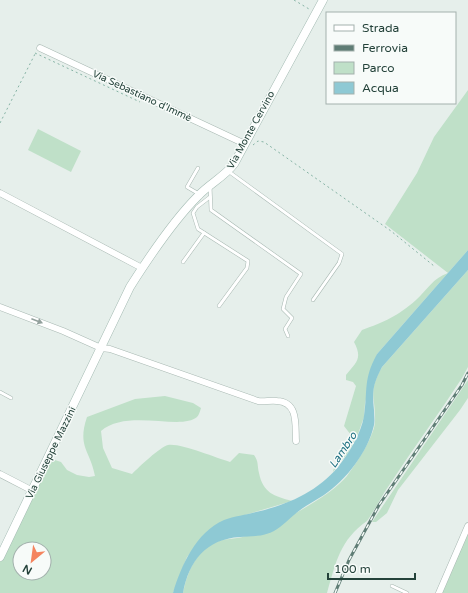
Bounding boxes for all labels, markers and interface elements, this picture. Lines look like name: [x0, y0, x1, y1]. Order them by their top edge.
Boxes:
legend: [326, 12, 456, 104]
text: Strada: [362, 21, 399, 35]
text: Ferrovia: [362, 41, 408, 55]
text: Parco: [362, 61, 395, 75]
street label: Via Sebastiano d'Immè: [90, 68, 194, 124]
text: Acqua: [362, 81, 399, 95]
street label: Via Monte Cervino: [225, 89, 277, 171]
one-way arrow: [31, 318, 43, 324]
street label: Via Giuseppe Mazzini: [23, 405, 79, 501]
water label: Lambro: [326, 429, 360, 470]
north arrow: [12, 541, 52, 581]
scale bar: [328, 555, 415, 581]
text: N: [20, 561, 34, 577]
text: 100 m: [334, 562, 371, 576]

